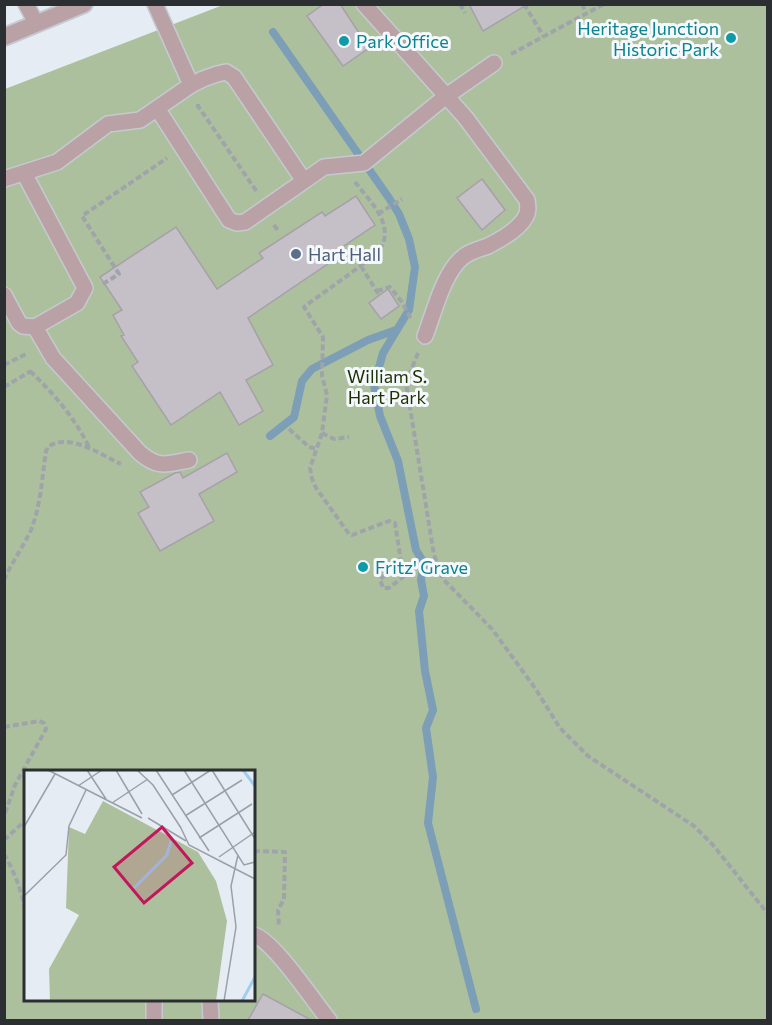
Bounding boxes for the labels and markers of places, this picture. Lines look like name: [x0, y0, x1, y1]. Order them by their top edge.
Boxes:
place label: Heritage Junction Historic Park: [577, 17, 719, 60]
place label: Park Office: [356, 30, 449, 52]
marker: Heritage Junction Historic Park: [724, 31, 738, 45]
marker: Park Office: [337, 34, 351, 48]
place label: Hart Hall: [308, 243, 381, 265]
marker: Hart Hall: [289, 247, 303, 261]
place label: Fritz' Grave: [375, 556, 468, 578]
marker: Fritz' Grave: [356, 560, 370, 574]

